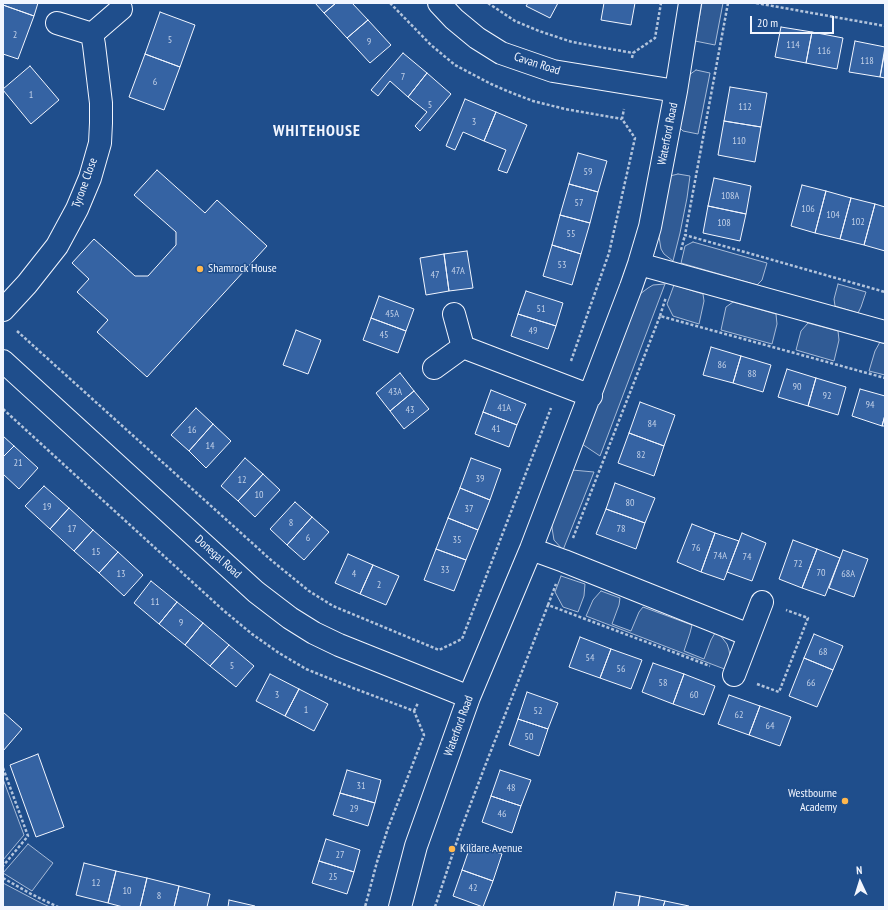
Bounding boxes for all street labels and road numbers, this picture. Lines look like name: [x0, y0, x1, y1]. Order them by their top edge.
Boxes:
street label: Cavan Road: [512, 50, 562, 78]
street label: Waterford Road: [655, 101, 681, 167]
street label: Tyrone Close: [69, 156, 101, 210]
street label: Donegal Road: [192, 532, 244, 582]
street label: Waterford Road: [441, 694, 477, 758]

